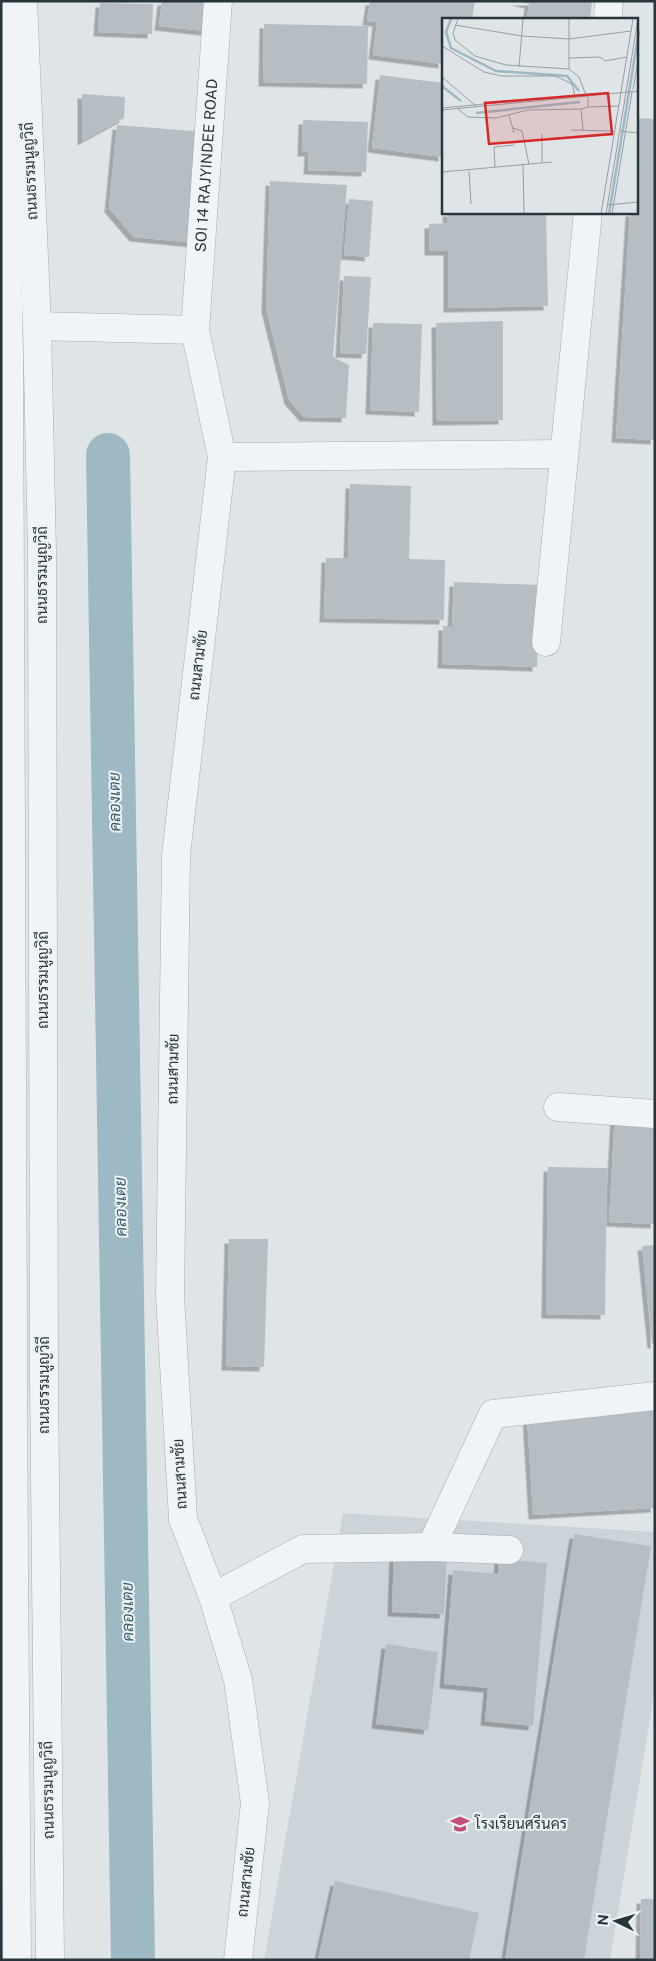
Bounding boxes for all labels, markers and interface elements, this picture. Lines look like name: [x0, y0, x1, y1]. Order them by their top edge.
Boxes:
inset map: [442, 18, 638, 214]
street label: SOI 14 RAJYINDEE ROAD: [191, 78, 221, 253]
street label: ถนนธรรมนูญวิถี: [17, 121, 43, 221]
street label: ถนนธรรมนูญวิถี: [32, 526, 52, 624]
street label: ถนนสามชัย: [185, 629, 210, 701]
water label: คลองเตย: [104, 772, 125, 832]
street label: ถนนธรรมนูญวิถี: [33, 931, 53, 1029]
street label: ถนนสามชัย: [163, 1034, 182, 1104]
water label: คลองเตย: [110, 1177, 131, 1237]
street label: ถนนธรรมนูญวิถี: [34, 1336, 54, 1434]
street label: ถนนสามชัย: [169, 1438, 190, 1510]
water label: คลองเตย: [117, 1582, 138, 1642]
street label: ถนนธรรมนูญวิถี: [37, 1741, 59, 1839]
school or university icon: โรงเรียนศรีนคร: [449, 1813, 471, 1835]
place label: โรงเรียนศรีนคร: [474, 1814, 567, 1832]
street label: ถนนสามชัย: [233, 1846, 258, 1918]
north arrow: [591, 1896, 641, 1946]
text: N: [595, 1914, 611, 1926]

